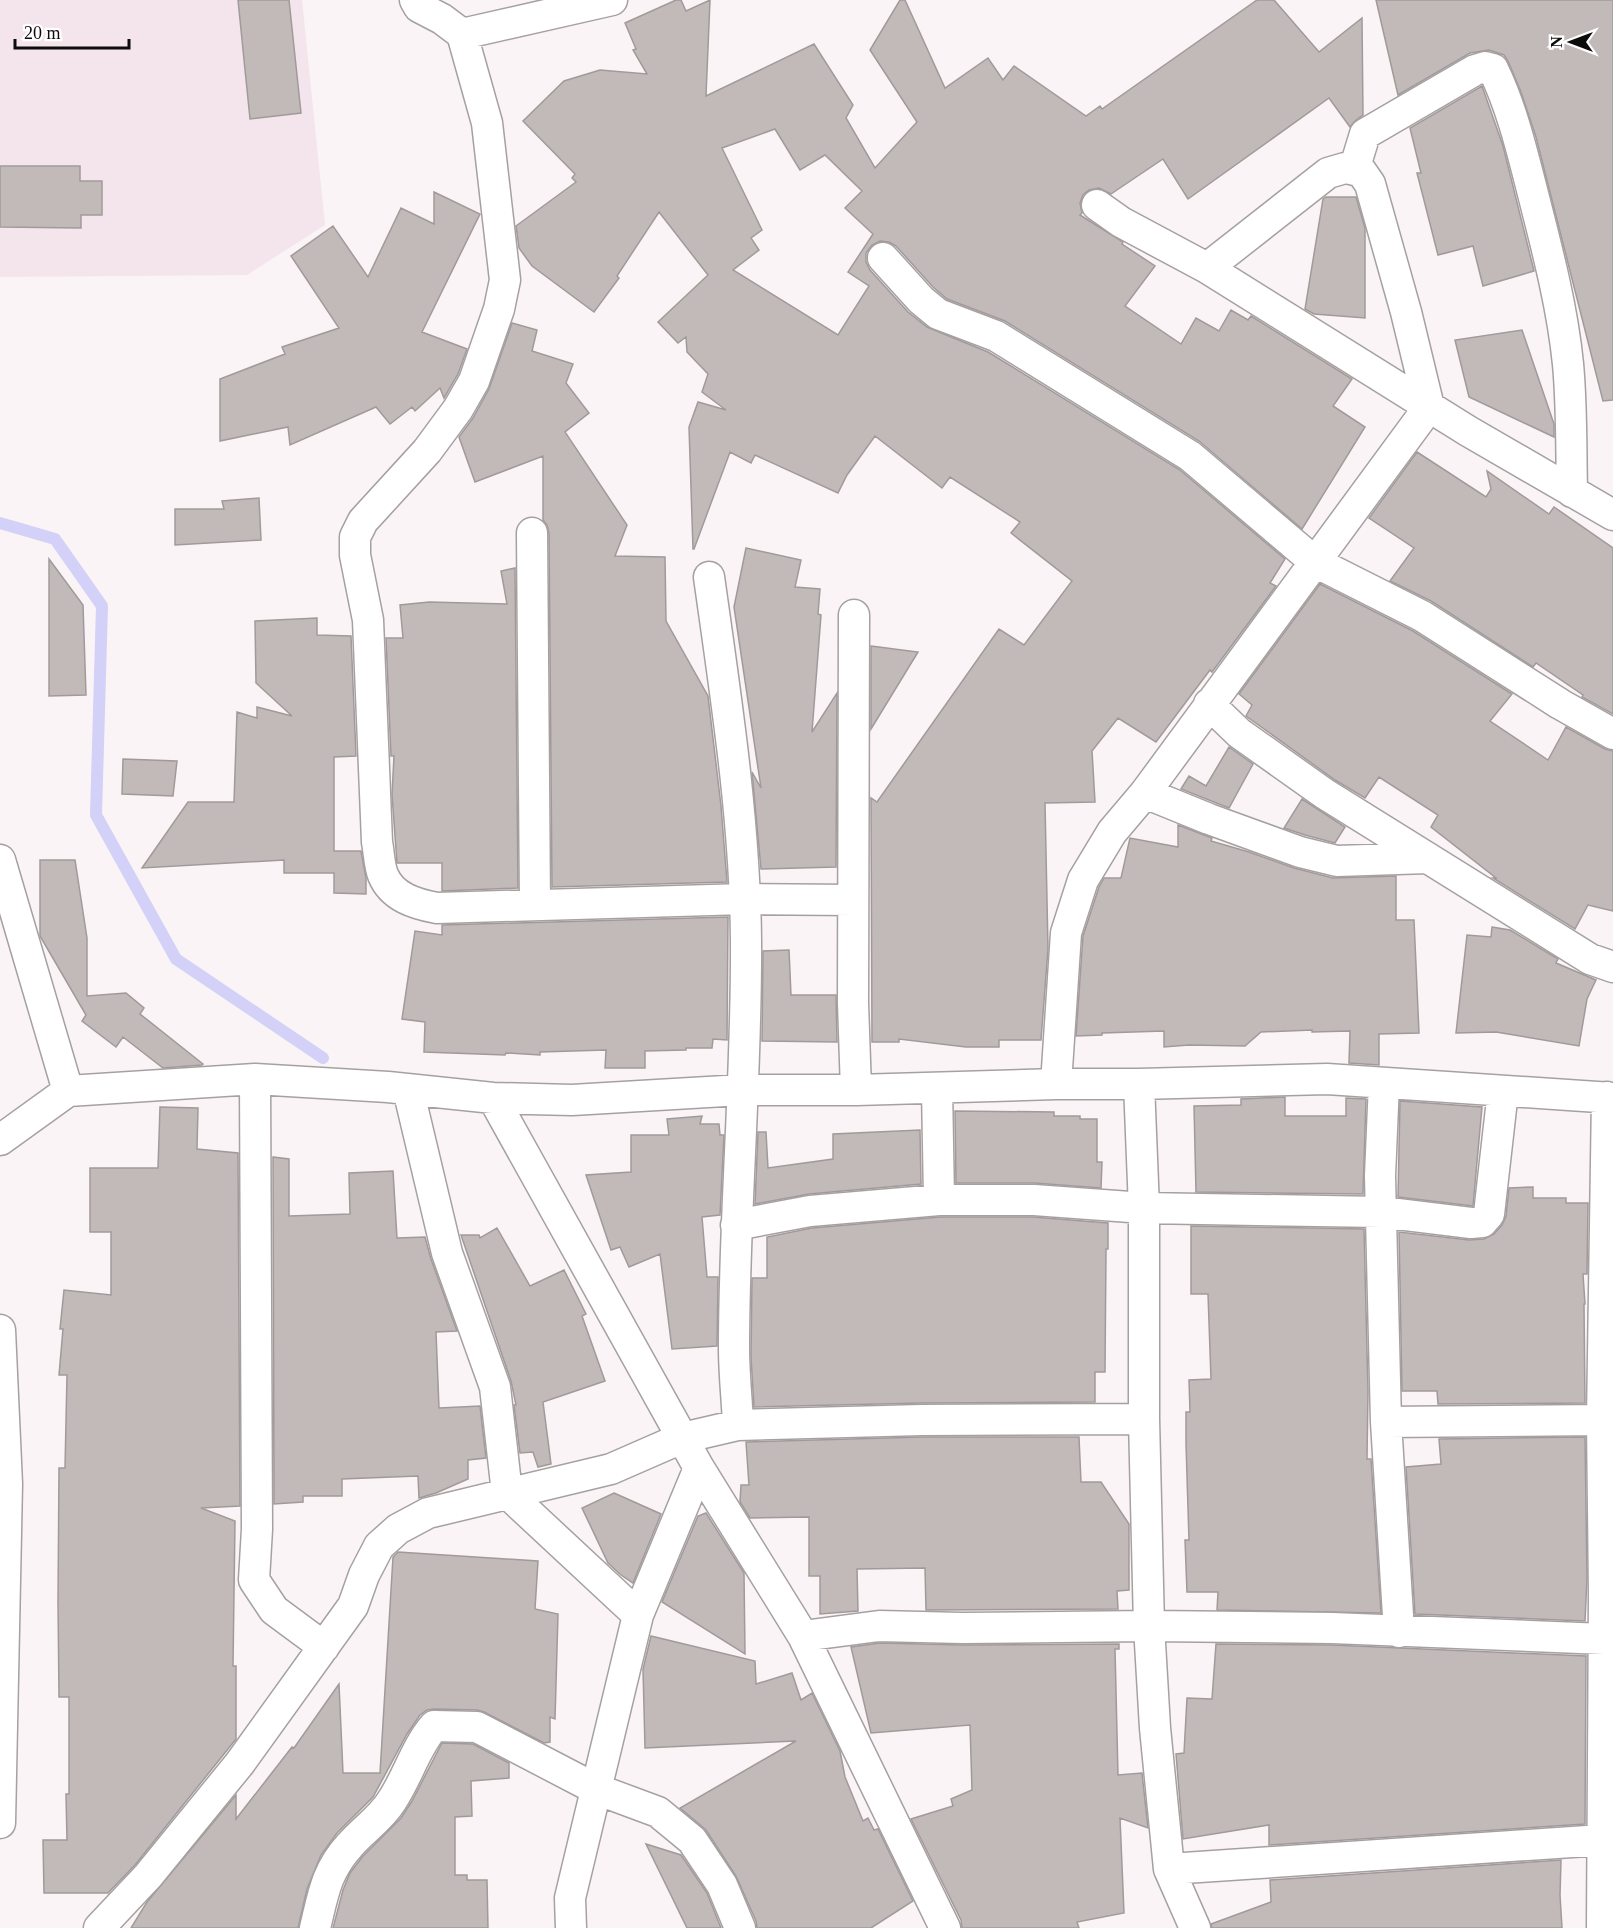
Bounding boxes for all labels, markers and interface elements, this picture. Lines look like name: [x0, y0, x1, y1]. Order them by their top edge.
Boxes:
scale bar: [15, 12, 129, 50]
north arrow: [1541, 12, 1601, 72]
text: 20 m: [24, 23, 61, 43]
text: N: [1548, 36, 1565, 48]

